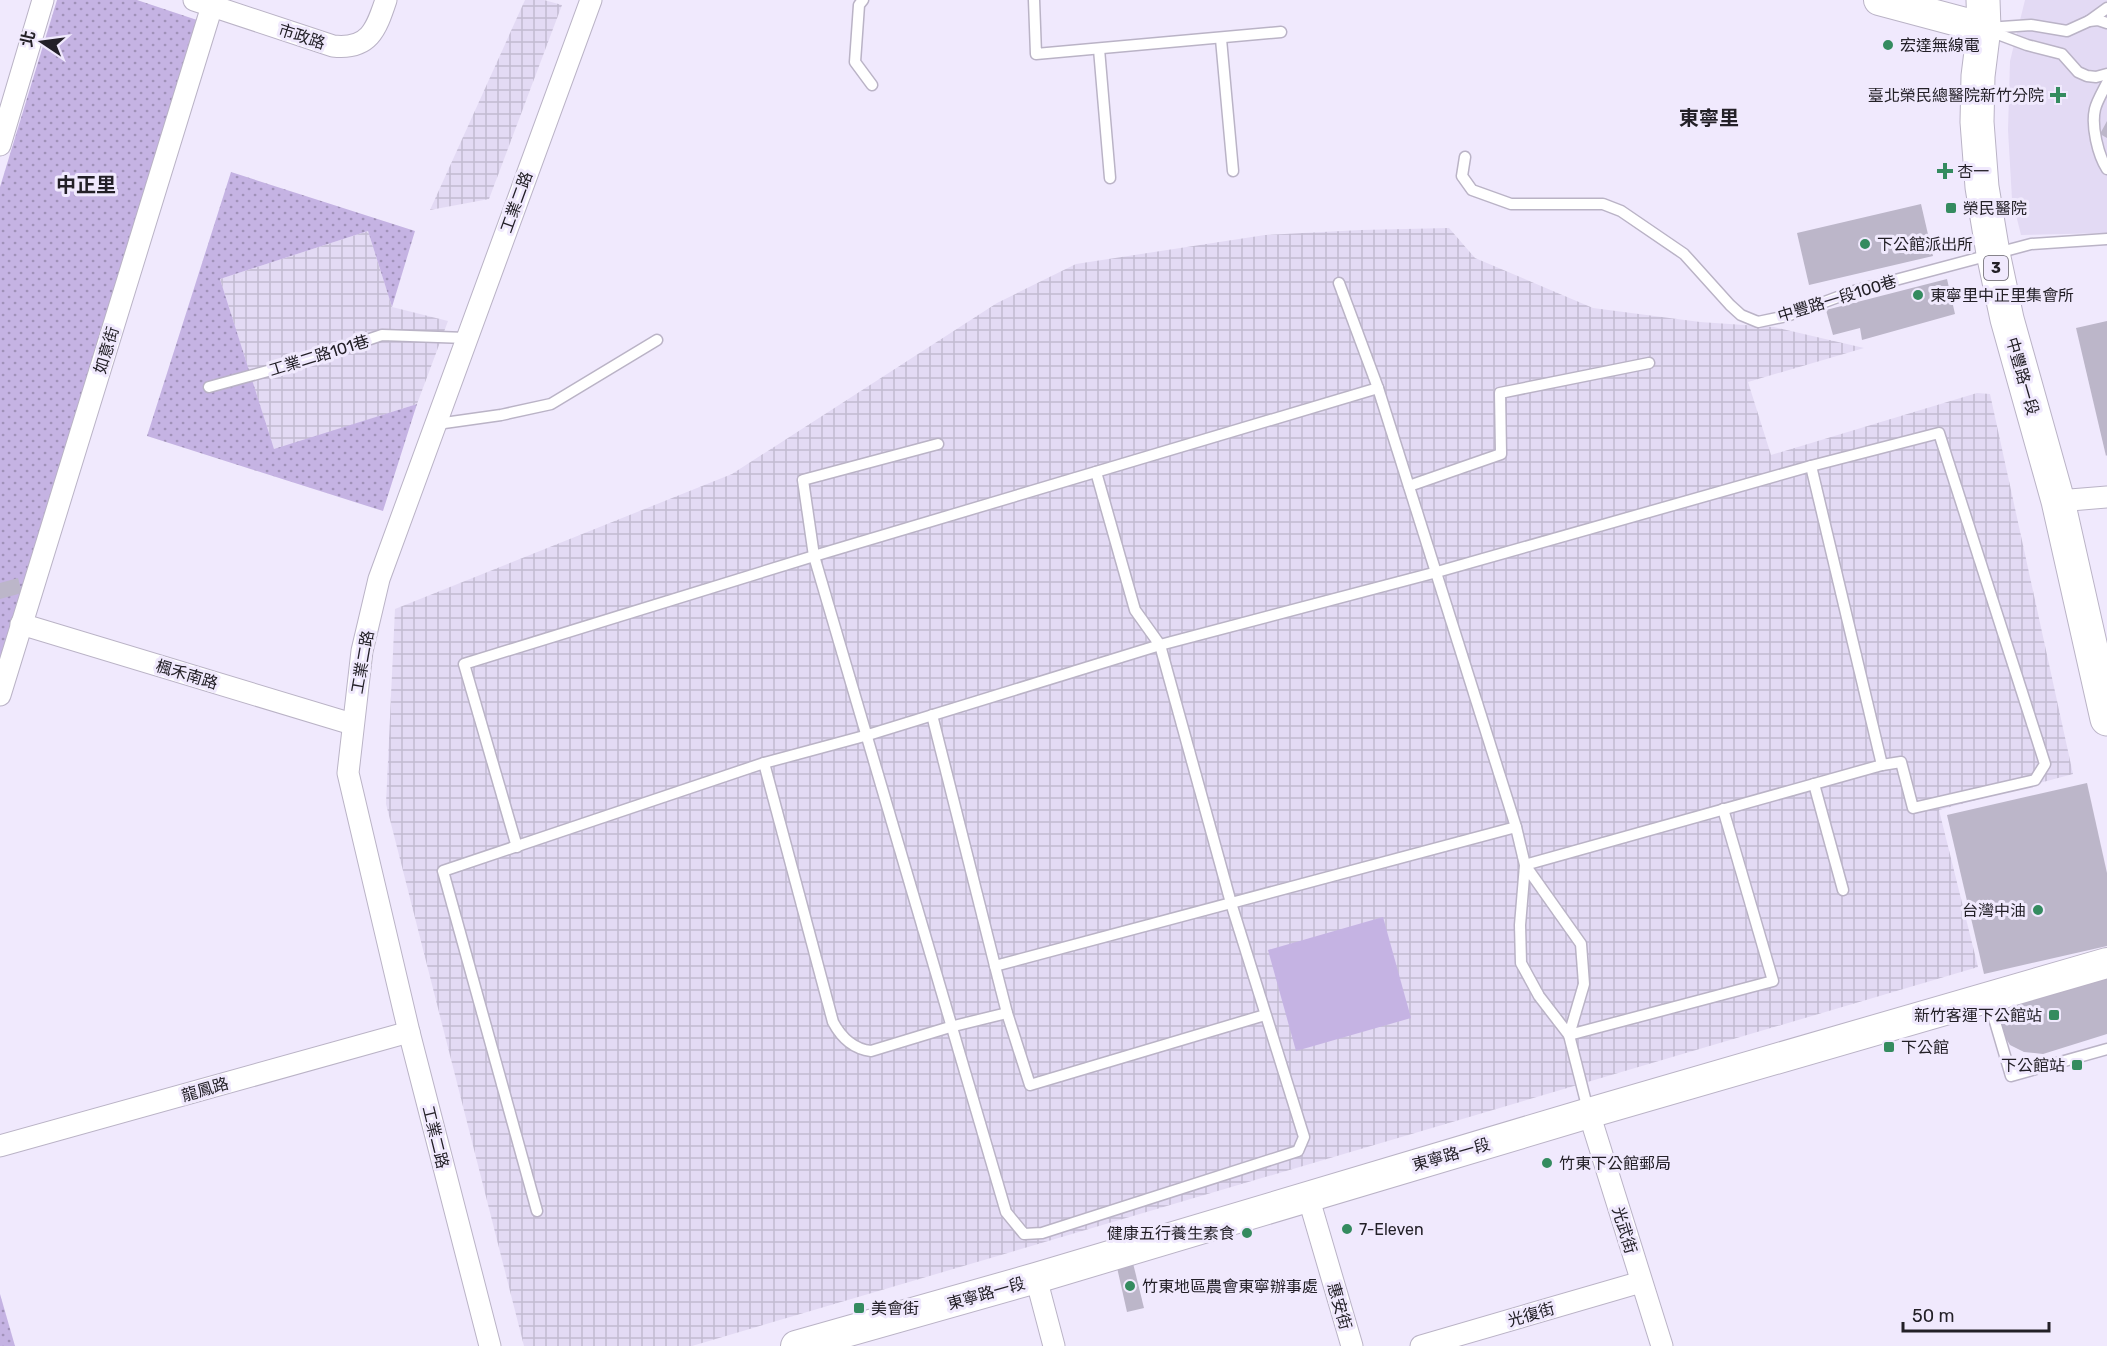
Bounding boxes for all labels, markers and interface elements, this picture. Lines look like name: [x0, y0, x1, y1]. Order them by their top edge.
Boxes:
north arrow: [12, 12, 72, 72]
street label: 市政路: [276, 20, 328, 53]
text: 北: [17, 29, 39, 49]
place label: 宏達無線電: [1900, 36, 1980, 55]
marker: 宏達無線電: [1881, 38, 1895, 52]
place label: 臺北榮民總醫院新竹分院: [1868, 86, 2044, 105]
marker: 臺北榮民總醫院新竹分院: [2049, 86, 2067, 104]
district label: 東寧里: [1679, 106, 1739, 130]
place label: 杏一: [1957, 162, 1989, 181]
marker: 杏一: [1938, 164, 1952, 178]
street label: 工業二路: [497, 169, 536, 235]
district label: 中正里: [56, 173, 116, 197]
place label: 榮民醫院: [1963, 199, 2027, 218]
marker: 榮民醫院: [1944, 201, 1958, 215]
place label: 下公館派出所: [1877, 235, 1973, 254]
marker: 下公館派出所: [1858, 237, 1872, 251]
road number: 3: [1984, 256, 2008, 280]
street label: 中豐路一段100巷: [1775, 271, 1899, 326]
place label: 東寧里中正里集會所: [1930, 286, 2074, 305]
marker: 東寧里中正里集會所: [1911, 288, 1925, 302]
street label: 如意街: [90, 324, 123, 376]
street label: 工業二路101巷: [267, 331, 372, 380]
street label: 中豐路一段: [2002, 335, 2043, 417]
street label: 工業二路: [348, 629, 377, 695]
street label: 楓禾南路: [153, 656, 220, 693]
place label: 台灣中油: [1962, 901, 2026, 920]
marker: 台灣中油: [2031, 903, 2045, 917]
place label: 新竹客運下公館站: [1914, 1006, 2042, 1025]
marker: 新竹客運下公館站: [2047, 1008, 2061, 1022]
place label: 下公館: [1901, 1038, 1949, 1057]
marker: 下公館: [1882, 1040, 1896, 1054]
place label: 下公館站: [2001, 1056, 2065, 1075]
marker: 下公館站: [2070, 1058, 2084, 1072]
street label: 龍鳳路: [179, 1074, 231, 1105]
street label: 工業二路: [419, 1104, 452, 1170]
street label: 東寧路一段: [1410, 1134, 1492, 1175]
place label: 竹東下公館郵局: [1559, 1154, 1671, 1173]
marker: 竹東下公館郵局: [1540, 1156, 1554, 1170]
street label: 光武街: [1608, 1204, 1641, 1256]
place label: 7-Eleven: [1359, 1220, 1424, 1239]
marker: 7-Eleven: [1340, 1222, 1354, 1236]
place label: 健康五行養生素食: [1107, 1224, 1235, 1243]
marker: 健康五行養生素食: [1240, 1226, 1254, 1240]
street label: 東寧路一段: [945, 1273, 1027, 1314]
place label: 竹東地區農會東寧辦事處: [1142, 1277, 1318, 1296]
marker: 竹東地區農會東寧辦事處: [1123, 1279, 1137, 1293]
street label: 惠安街: [1324, 1280, 1355, 1332]
scale bar: [1903, 1295, 2048, 1333]
place label: 美會街: [871, 1299, 919, 1318]
street label: 光復街: [1505, 1299, 1557, 1330]
marker: 美會街: [852, 1301, 866, 1315]
text: 50 m: [1912, 1305, 1955, 1327]

